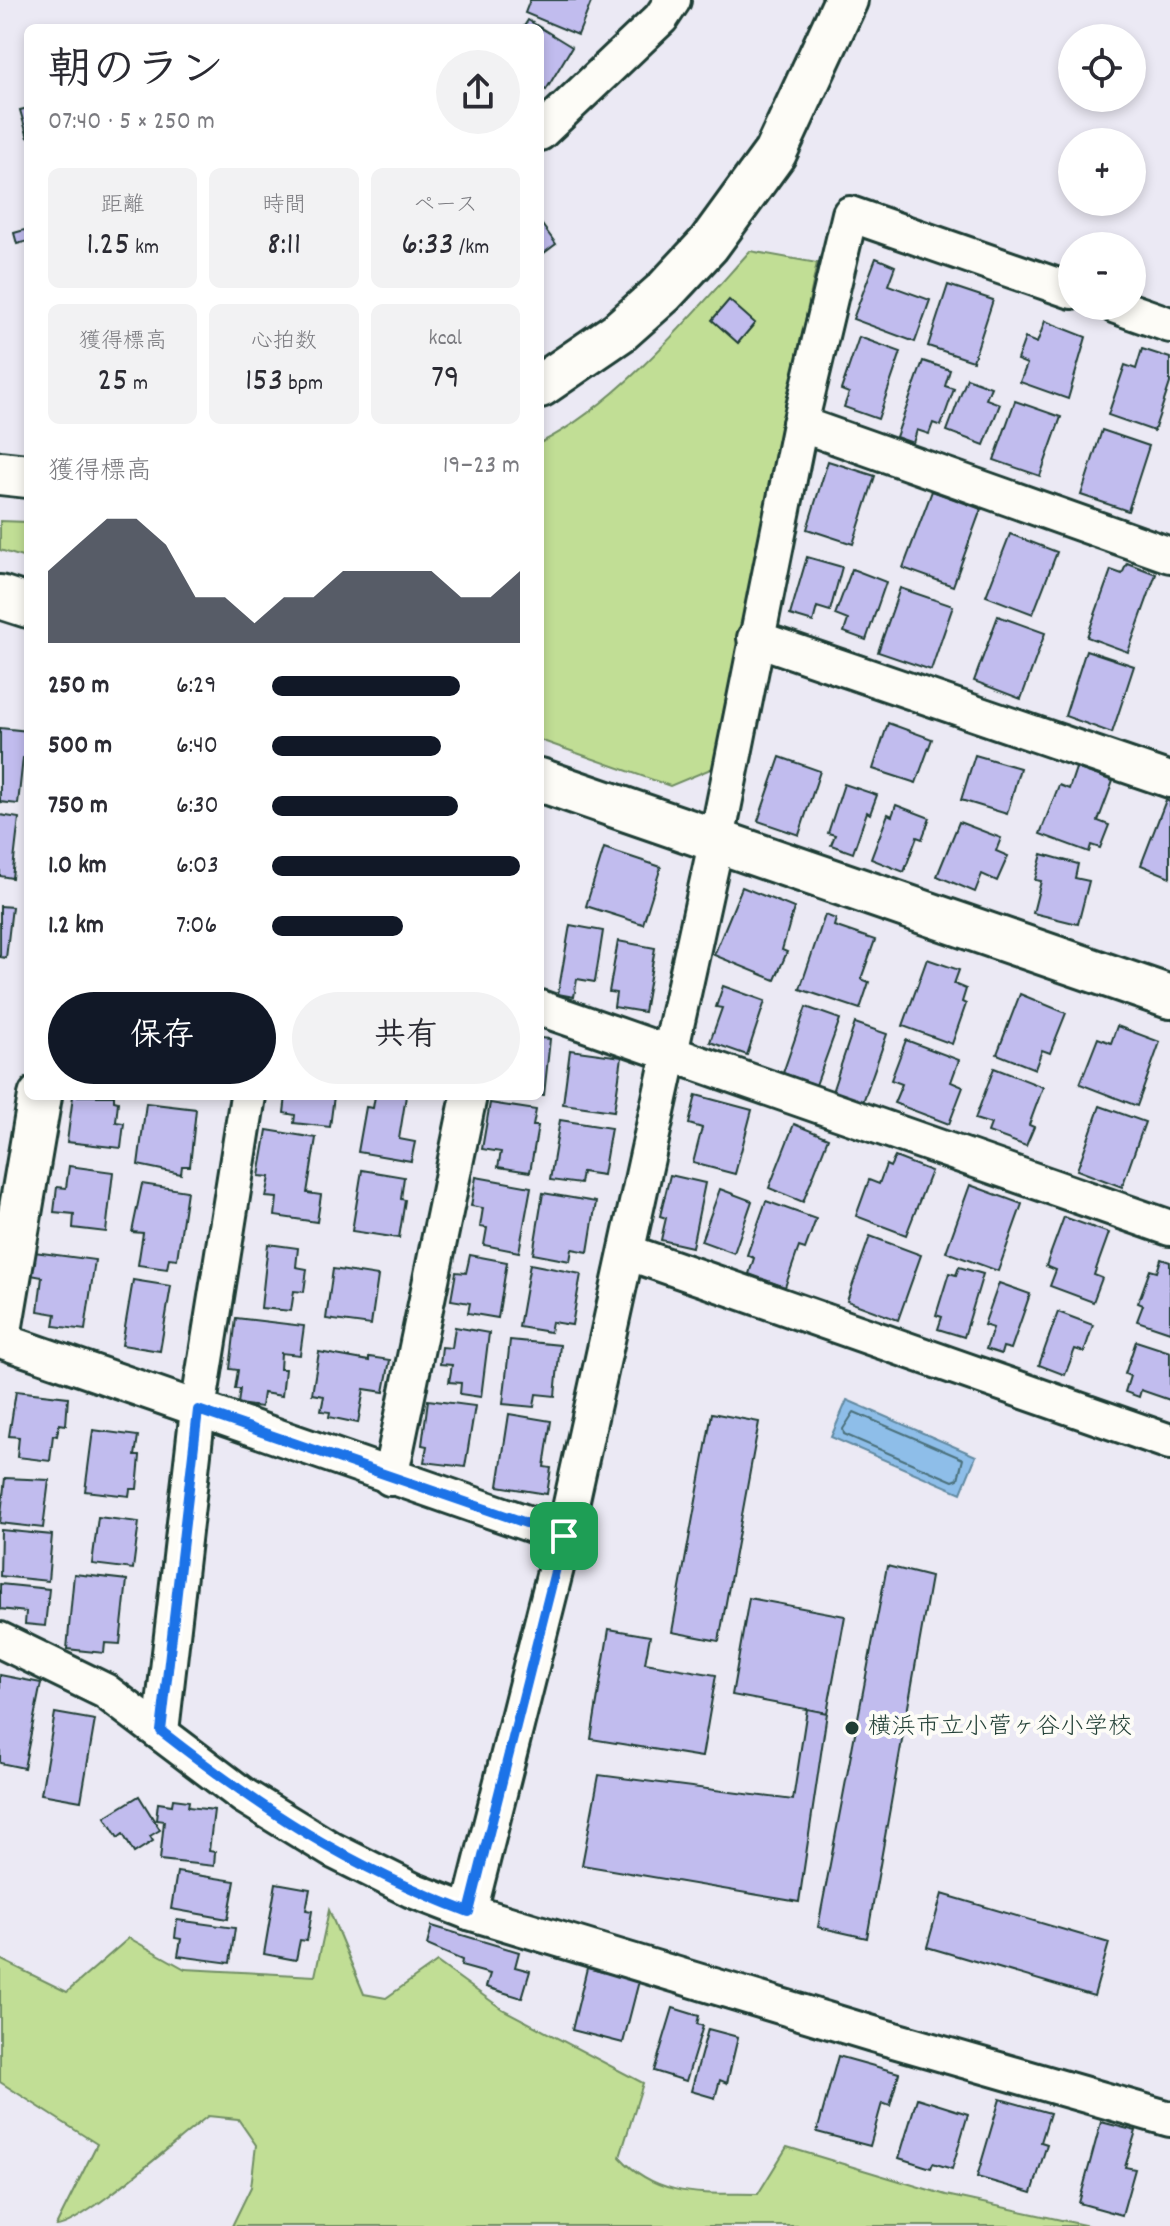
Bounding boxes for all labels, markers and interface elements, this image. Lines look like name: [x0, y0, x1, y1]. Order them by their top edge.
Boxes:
map controls: [1058, 24, 1146, 320]
button: locate: [1058, 24, 1146, 112]
text: 朝のラン: [48, 42, 224, 105]
button: share: [436, 50, 520, 134]
text: 07:40 · 5 × 250 m: [48, 104, 215, 141]
button: +: [1058, 128, 1146, 216]
text: 距離: [101, 191, 145, 222]
text: 時間: [262, 191, 306, 222]
text: ペース: [413, 191, 478, 222]
text: 1.25: [86, 222, 130, 271]
text: 8:11: [267, 222, 301, 271]
text: 6:33: [401, 222, 454, 271]
button: −: [1058, 232, 1146, 320]
text: km: [130, 233, 159, 264]
text: /km: [454, 233, 489, 264]
text: kcal: [429, 324, 462, 355]
text: 獲得標高: [79, 327, 167, 358]
text: 心拍数: [251, 327, 317, 358]
text: 79: [431, 355, 460, 404]
text: 25: [97, 358, 128, 407]
text: 153: [245, 358, 283, 407]
text: m: [128, 369, 148, 400]
text: bpm: [283, 369, 323, 400]
text: 19–23 m: [443, 448, 520, 485]
text: 獲得標高: [48, 454, 152, 491]
text: 250 m: [48, 668, 109, 705]
text: 6:29: [176, 668, 216, 705]
text: 500 m: [48, 728, 112, 765]
text: 6:40: [176, 728, 218, 765]
text: 750 m: [48, 788, 108, 825]
text: 6:30: [176, 788, 219, 825]
text: 1.0 km: [48, 848, 107, 885]
text: 6:03: [176, 848, 219, 885]
text: 1.2 km: [48, 908, 104, 945]
text: 7:06: [176, 908, 217, 945]
button: 保存: [48, 992, 276, 1084]
button: 共有: [292, 992, 520, 1084]
pin: [530, 1502, 598, 1570]
icon: arrive: [542, 1514, 586, 1558]
place label: 横浜市立小菅ヶ谷小学校: [868, 1711, 1132, 1745]
marker: 横浜市立小菅ヶ谷小学校: [843, 1719, 861, 1737]

